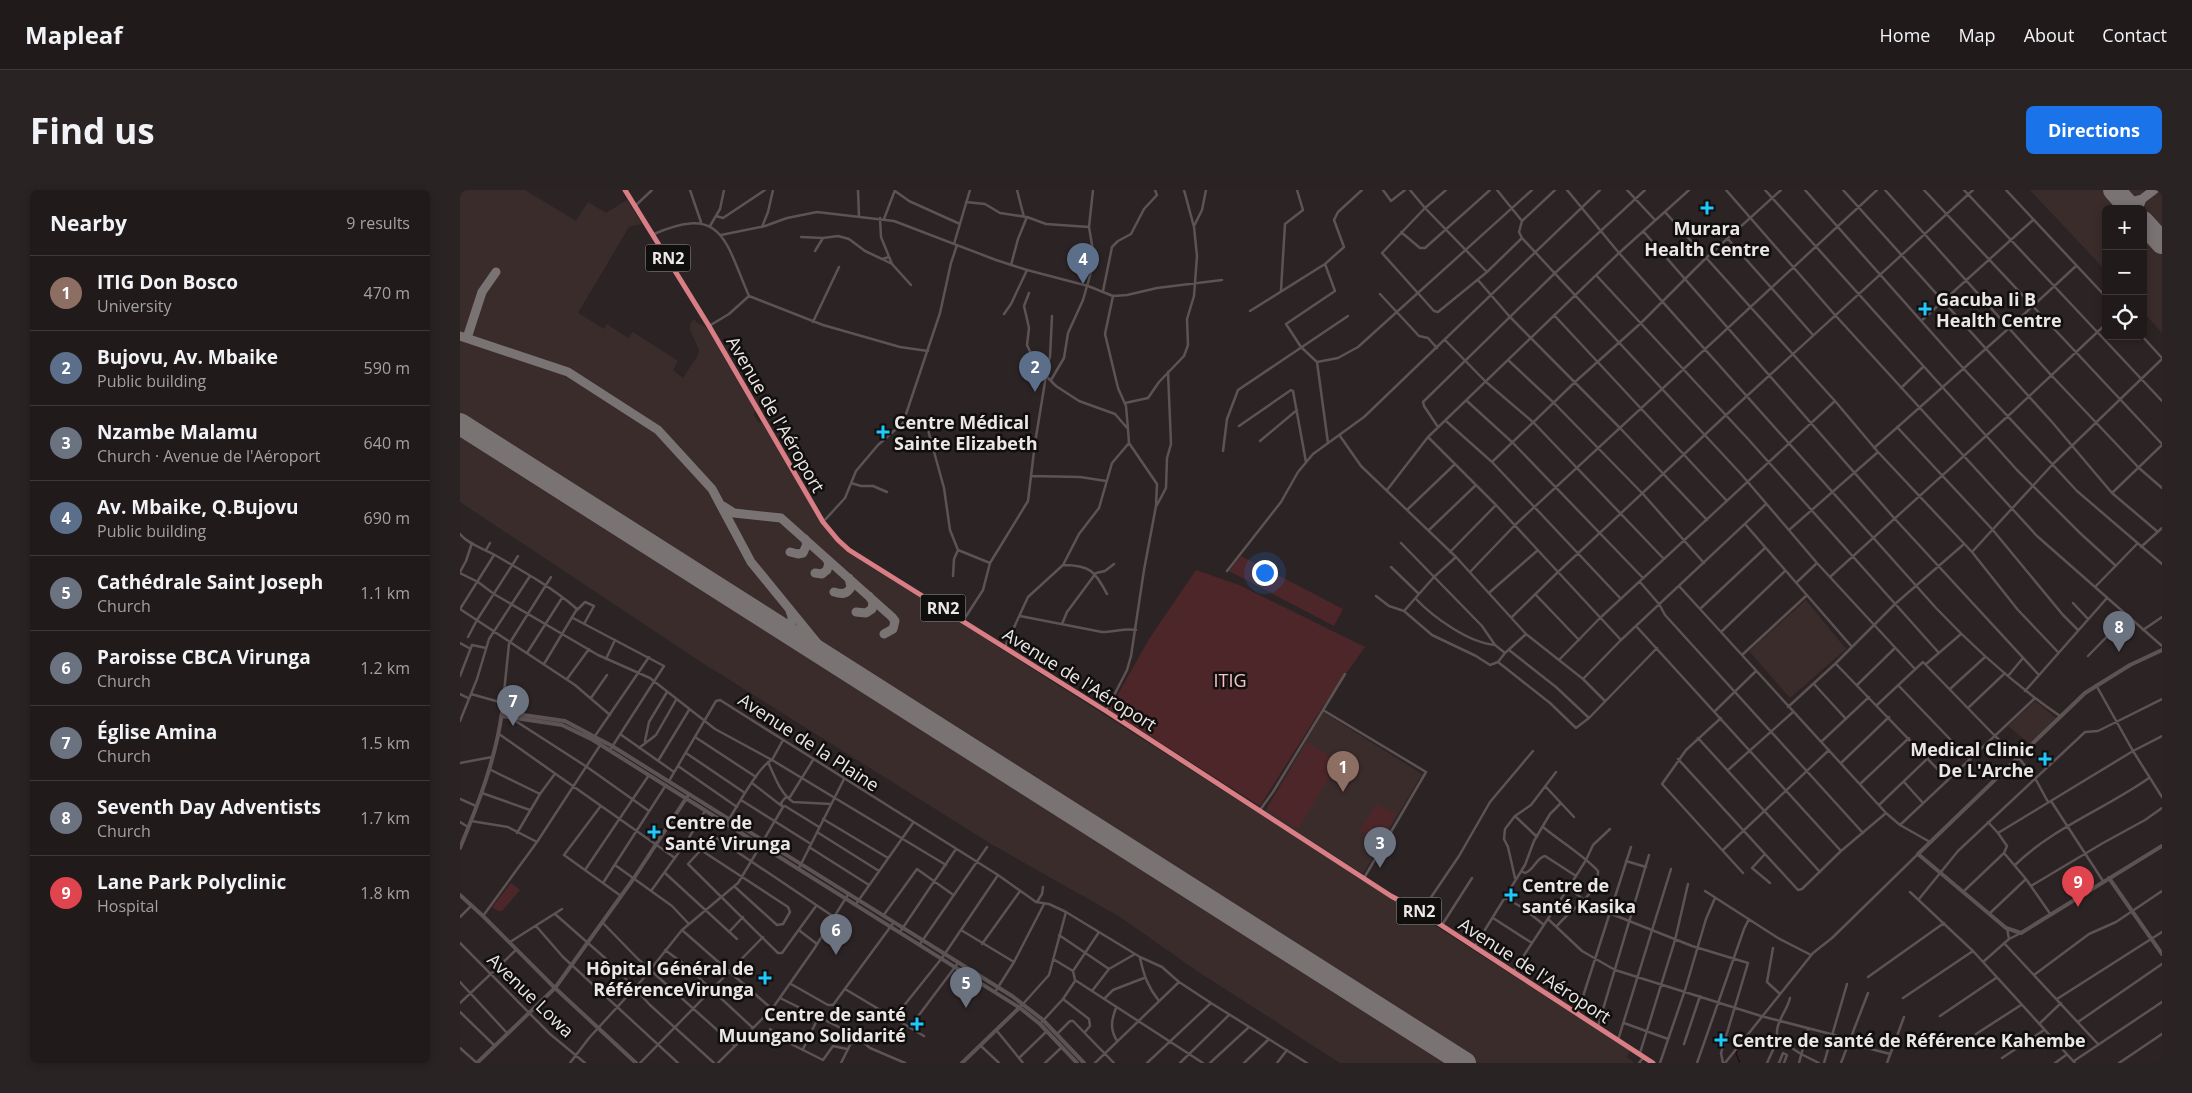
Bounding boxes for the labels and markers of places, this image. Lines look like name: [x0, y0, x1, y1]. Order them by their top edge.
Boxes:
marker: Murara Health Centre: [1700, 201, 1714, 215]
place label: Murara Health Centre: [1644, 216, 1770, 261]
pin: 4: [1067, 243, 1099, 284]
place label: Gacuba Ii B Health Centre: [1936, 287, 2062, 332]
marker: Gacuba Ii B Health Centre: [1918, 302, 1932, 316]
pin: 2: [1019, 351, 1051, 392]
place label: Centre Médical Sainte Elizabeth: [894, 410, 1038, 455]
marker: Centre Médical Sainte Elizabeth: [876, 425, 890, 439]
pin: 8: [2103, 611, 2135, 652]
pin: 7: [497, 685, 529, 726]
place label: Medical Clinic De L'Arche: [1910, 737, 2034, 782]
pin: 1: [1327, 751, 1359, 792]
marker: Medical Clinic De L'Arche: [2038, 752, 2052, 766]
place label: Centre de Santé Virunga: [665, 810, 791, 855]
marker: Centre de Santé Virunga: [647, 825, 661, 839]
pin: 3: [1364, 827, 1396, 868]
pin: 9: [2062, 866, 2094, 907]
place label: Centre de santé Kasika: [1522, 873, 1636, 918]
marker: Centre de santé Kasika: [1504, 888, 1518, 902]
pin: 6: [820, 914, 852, 955]
place label: Hôpital Général de RéférenceVirunga: [586, 956, 754, 1001]
pin: 5: [950, 967, 982, 1008]
marker: Hôpital Général de RéférenceVirunga: [758, 971, 772, 985]
place label: Centre de santé Muungano Solidarité: [718, 1002, 906, 1047]
marker: Centre de santé Muungano Solidarité: [910, 1017, 924, 1031]
place label: Centre de santé de Référence Kahembe: [1732, 1028, 2086, 1052]
marker: Centre de santé de Référence Kahembe: [1714, 1033, 1728, 1047]

